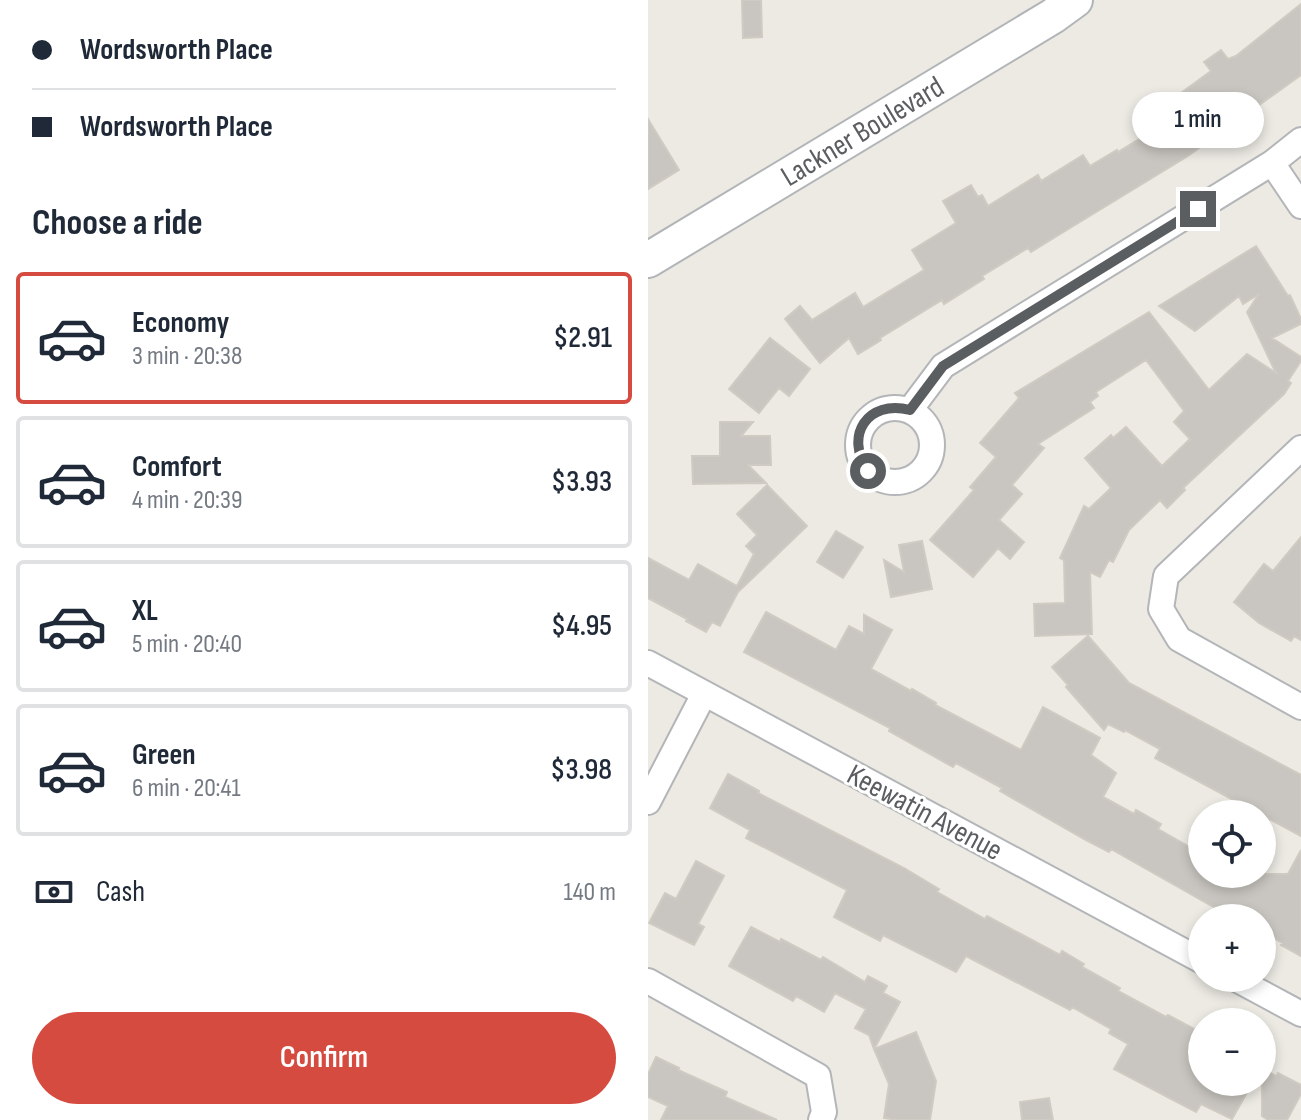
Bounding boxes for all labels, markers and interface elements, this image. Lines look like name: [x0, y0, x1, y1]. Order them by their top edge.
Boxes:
text: Wordsworth Place: [80, 32, 273, 68]
street label: Lackner Boulevard: [775, 69, 951, 195]
callout: 1 min: [1132, 93, 1264, 149]
text: 1 min: [1174, 104, 1222, 135]
text: Wordsworth Place: [80, 109, 273, 145]
route end: [1180, 191, 1216, 227]
text: Choose a ride: [32, 202, 203, 245]
icon: car: [36, 302, 108, 374]
text: Economy: [132, 305, 229, 341]
text: $2.91: [553, 320, 612, 356]
text: 3 min · 20:38: [132, 341, 242, 372]
icon: car: [36, 446, 108, 518]
text: Comfort: [132, 449, 222, 485]
route start: [850, 453, 886, 489]
text: $3.93: [551, 464, 612, 500]
text: 4 min · 20:39: [132, 485, 242, 516]
icon: car: [36, 590, 108, 662]
text: XL: [132, 593, 158, 629]
text: $4.95: [551, 608, 612, 644]
text: 5 min · 20:40: [132, 629, 242, 660]
icon: car: [36, 734, 108, 806]
text: Green: [132, 737, 196, 773]
text: $3.98: [550, 752, 612, 788]
street label: Keewatin Avenue: [841, 757, 1008, 869]
text: 6 min · 20:41: [132, 773, 241, 804]
map controls: [1188, 800, 1276, 1096]
button: locate: [1188, 800, 1276, 888]
icon: cash: [32, 870, 76, 914]
text: Cash: [96, 874, 145, 910]
text: 140 m: [564, 877, 616, 908]
button: +: [1188, 904, 1276, 992]
button: −: [1188, 1008, 1276, 1096]
button: Confirm: [32, 1012, 616, 1104]

